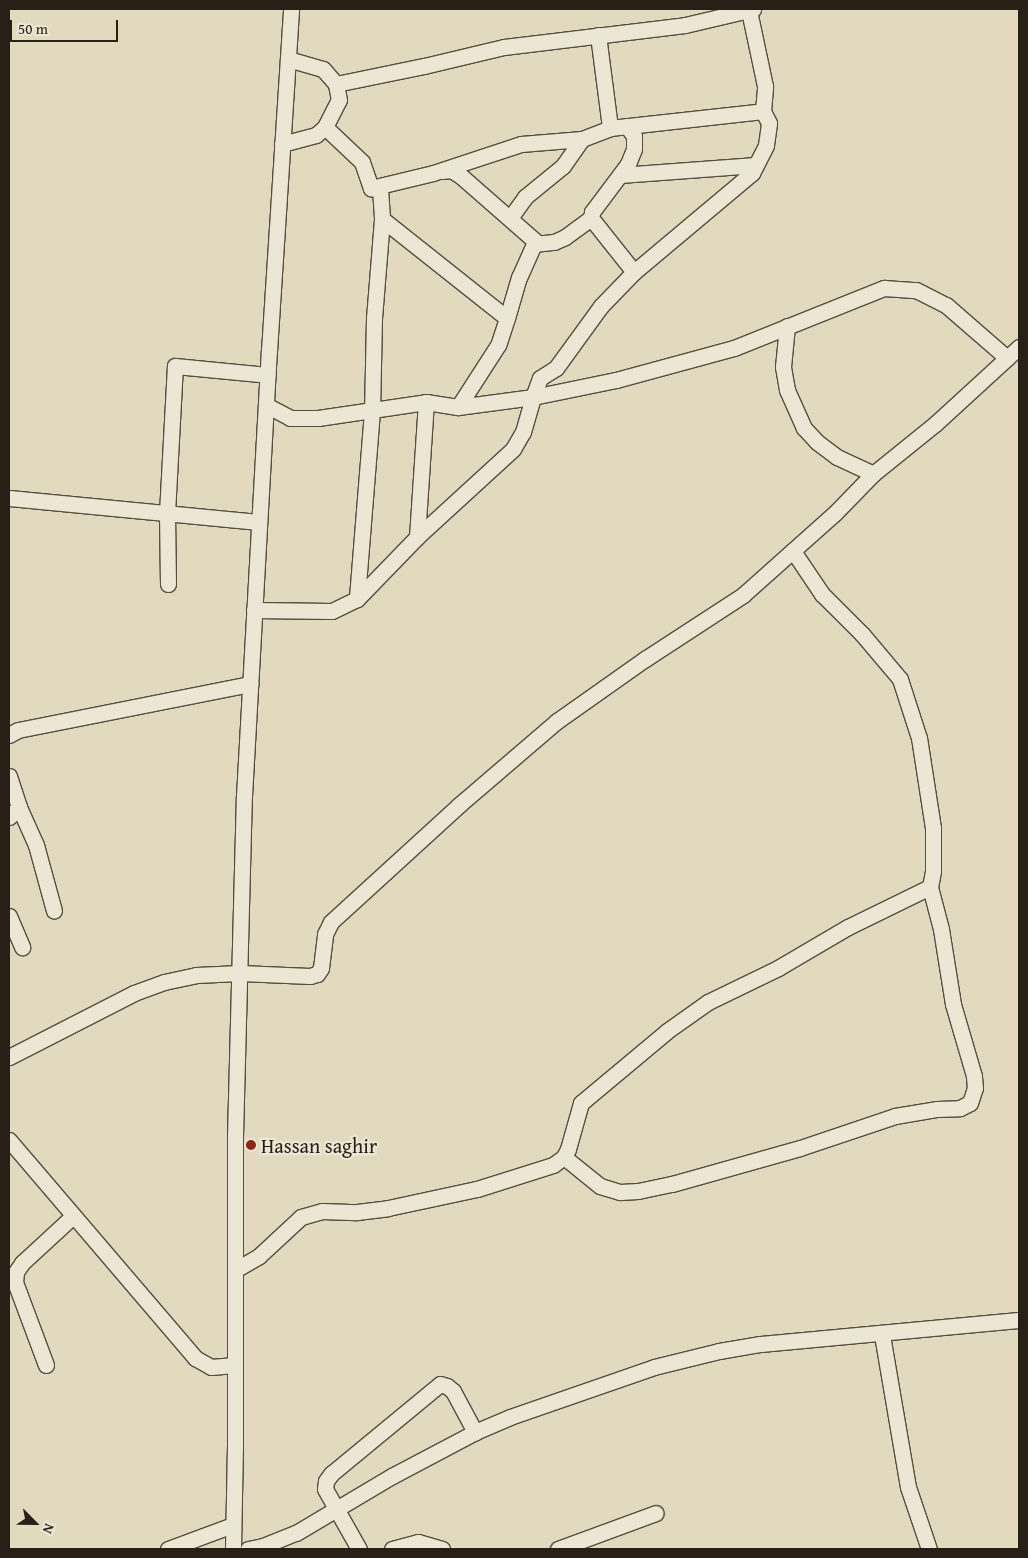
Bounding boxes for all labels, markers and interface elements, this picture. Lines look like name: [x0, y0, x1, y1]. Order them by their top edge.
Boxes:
scale bar: [12, 10, 120, 42]
text: 50 m: [18, 18, 48, 39]
place label: Hassan saghir: [261, 1133, 377, 1157]
marker: Hassan saghir: [245, 1139, 257, 1151]
north arrow: [10, 1498, 60, 1548]
text: N: [38, 1521, 60, 1537]

